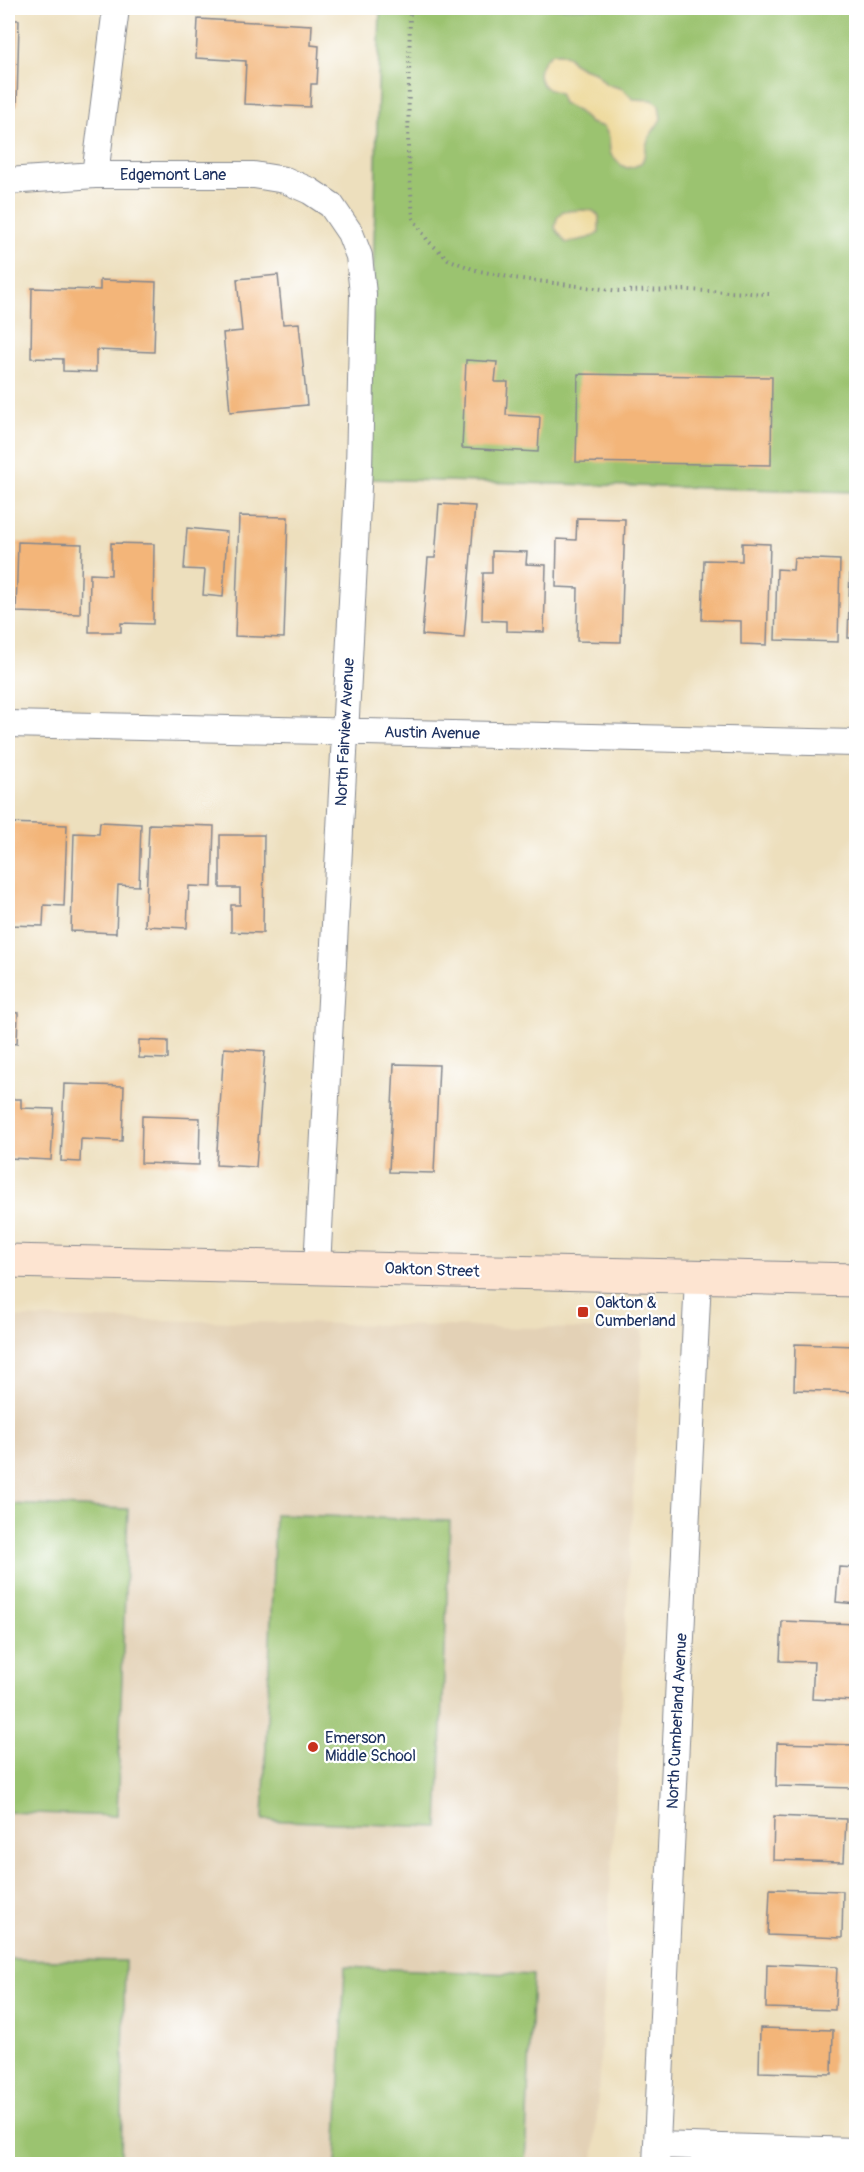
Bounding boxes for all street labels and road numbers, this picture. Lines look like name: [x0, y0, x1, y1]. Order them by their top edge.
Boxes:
street label: Edgemont Lane: [120, 165, 226, 185]
street label: North Fairview Avenue: [331, 657, 359, 807]
street label: Austin Avenue: [384, 722, 480, 744]
street label: Oakton Street: [384, 1258, 480, 1282]
street label: North Cumberland Avenue: [662, 1633, 692, 1809]

